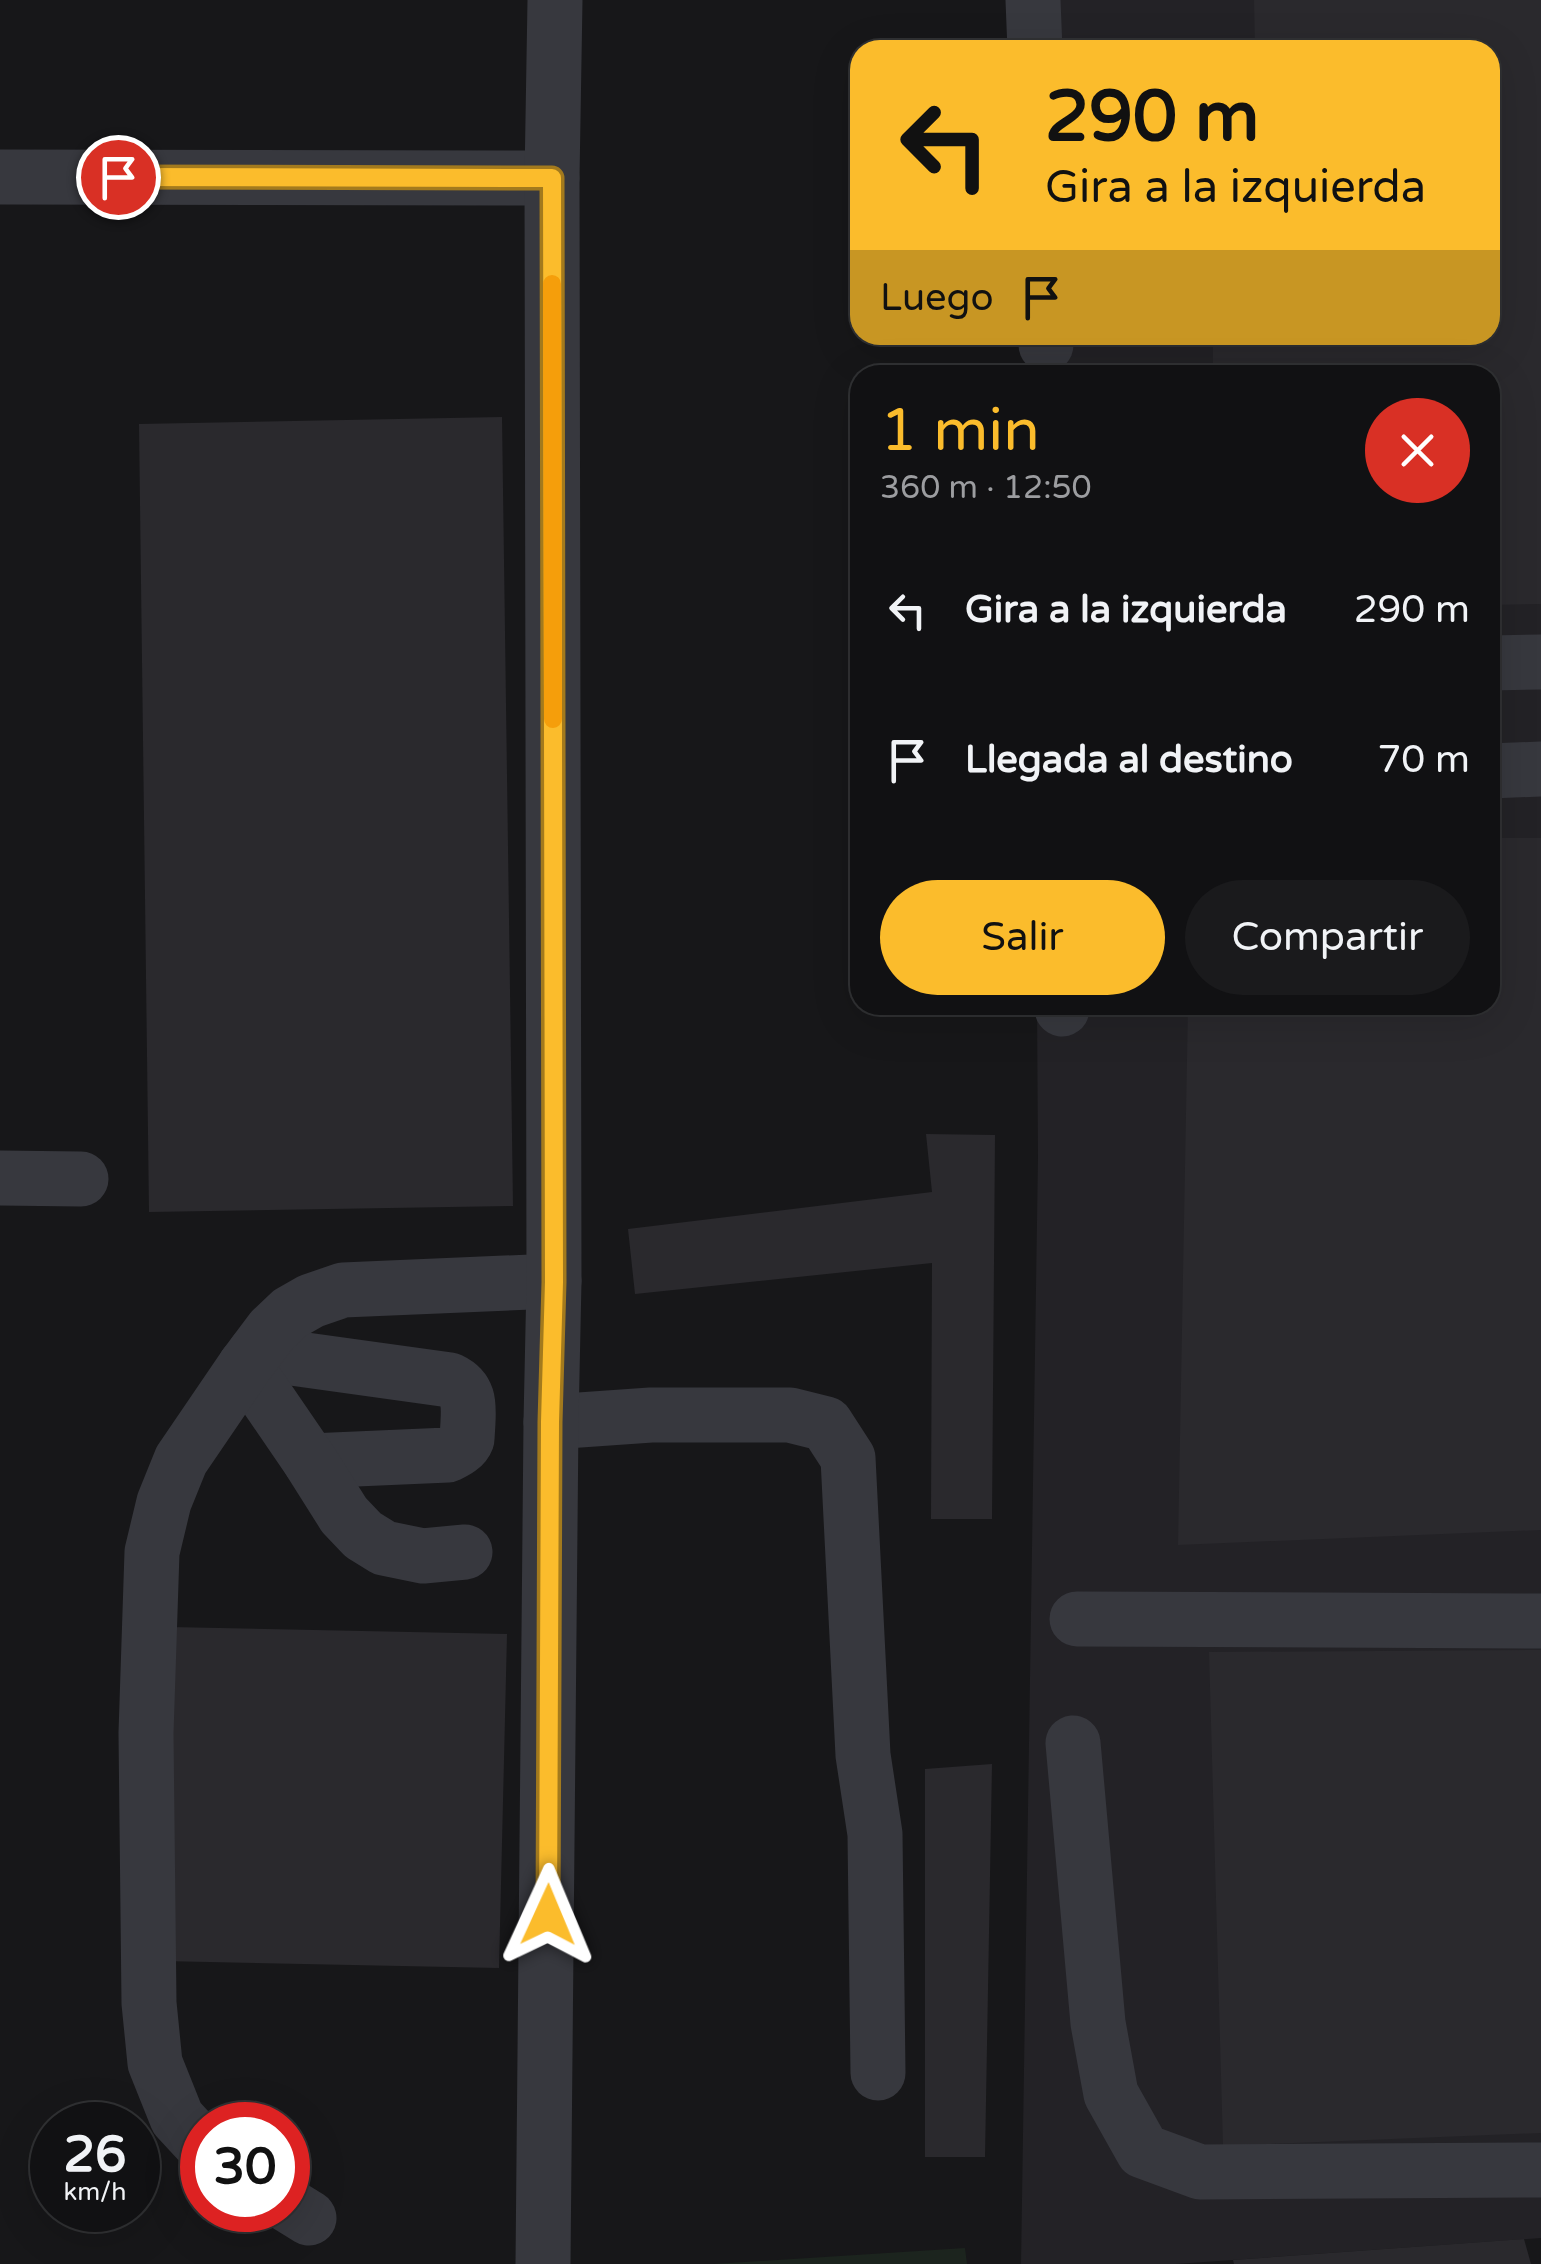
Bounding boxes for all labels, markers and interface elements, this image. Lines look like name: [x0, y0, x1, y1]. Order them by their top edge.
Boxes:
text: 290 m: [1045, 76, 1259, 160]
icon: left: [880, 80, 1010, 210]
pin: [76, 135, 161, 220]
icon: arrive: [91, 150, 146, 205]
text: Gira a la izquierda: [1045, 161, 1426, 215]
icon: arrive: [1014, 270, 1069, 325]
text: Luego: [880, 275, 994, 321]
text: 1 min: [880, 395, 1040, 467]
button: close: [1365, 398, 1470, 503]
text: 360 m · 12:50: [880, 469, 1092, 507]
icon: left: [880, 583, 935, 638]
text: Gira a la izquierda: [965, 587, 1287, 633]
text: 290 m: [1354, 587, 1470, 633]
icon: arrive: [880, 733, 935, 788]
text: Llegada al destino: [965, 737, 1293, 783]
text: 70 m: [1378, 737, 1470, 783]
button: Salir: [880, 880, 1165, 995]
button: Compartir: [1185, 880, 1470, 995]
position arrow: [496, 1863, 600, 1967]
speed limit sign: 30: [180, 2102, 310, 2232]
text: 26: [64, 2125, 126, 2185]
text: km/h: [64, 2177, 126, 2207]

